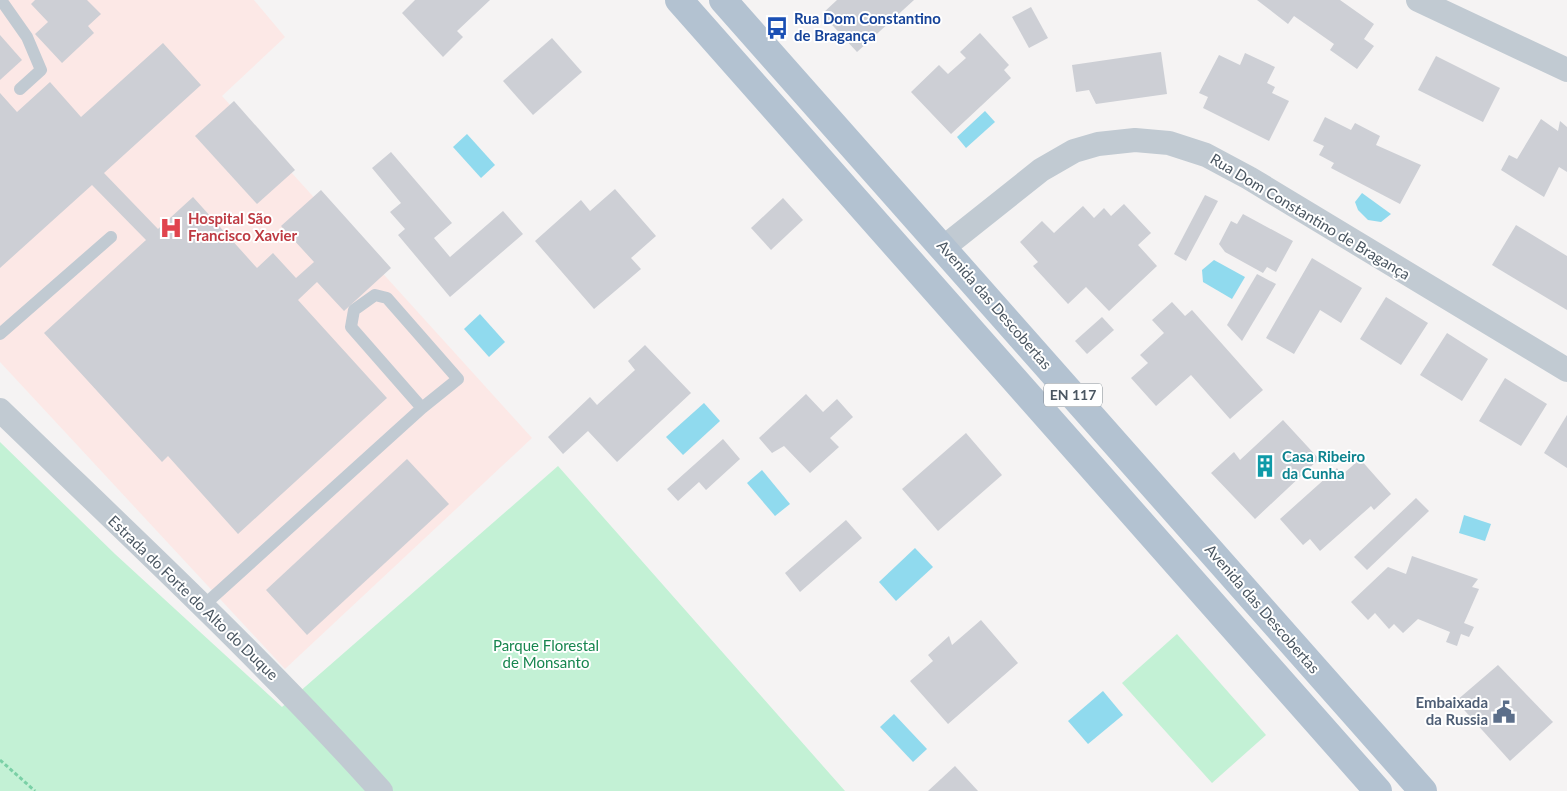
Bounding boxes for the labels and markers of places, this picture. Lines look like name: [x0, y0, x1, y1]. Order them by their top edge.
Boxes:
place label: Rua Dom Constantino de Bragança: [794, 9, 941, 44]
bus stop icon: Rua Dom Constantino de Bragança: [764, 15, 790, 41]
place label: Hospital São Francisco Xavier: [188, 209, 298, 244]
hospital icon: Hospital São Francisco Xavier: [158, 215, 184, 241]
place label: Casa Ribeiro da Cunha: [1282, 447, 1365, 482]
building icon: Casa Ribeiro da Cunha: [1252, 453, 1278, 479]
place label: Embaixada da Russia: [1415, 693, 1488, 728]
public building icon: Embaixada da Russia: [1491, 699, 1517, 725]

